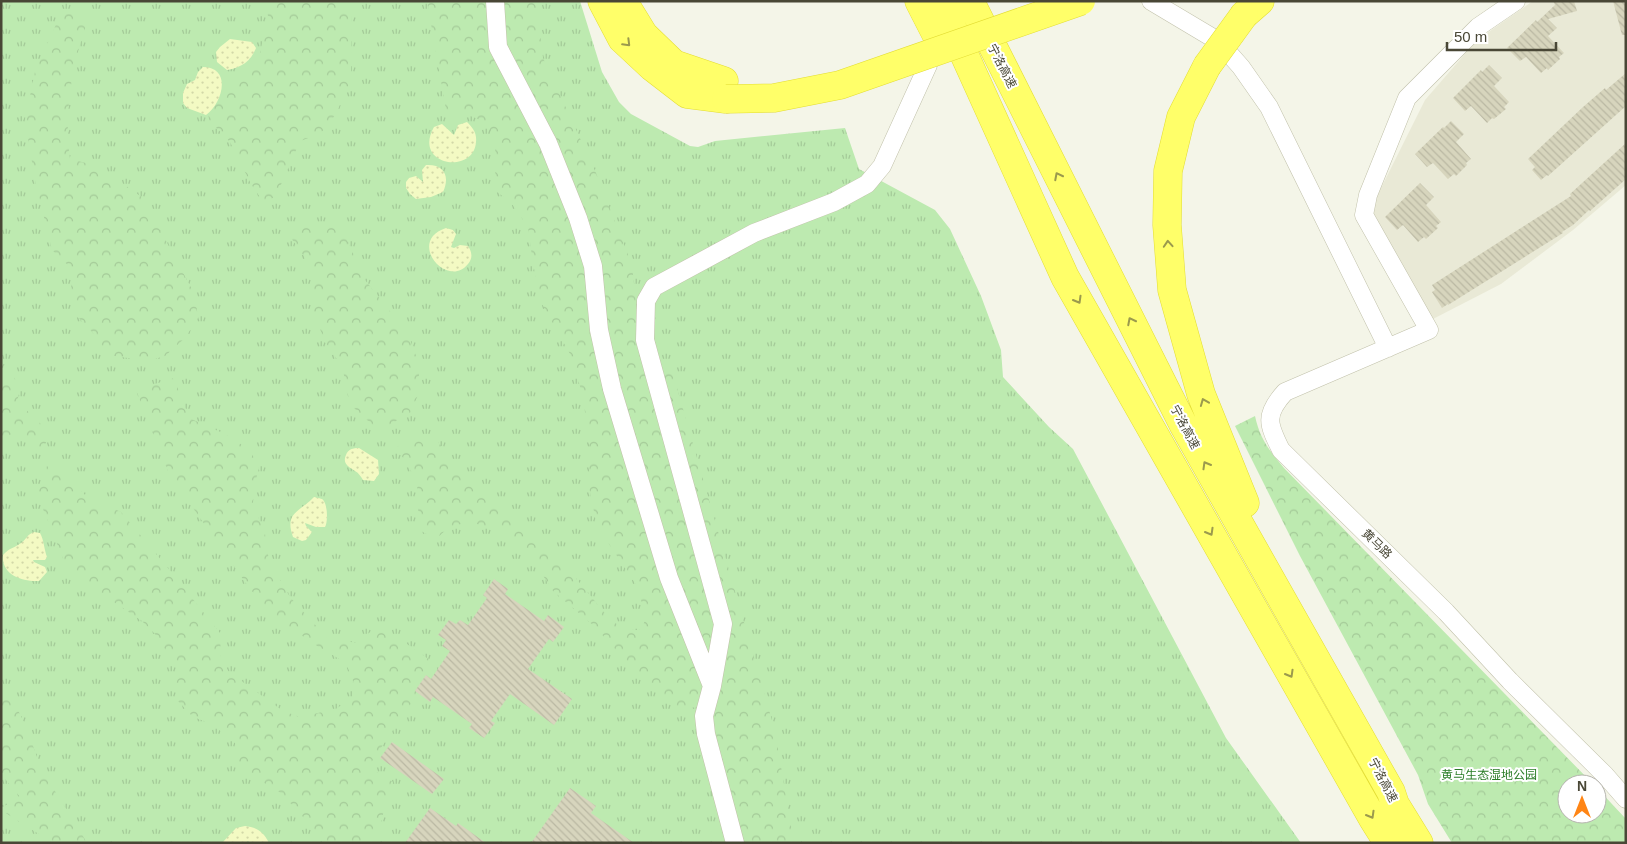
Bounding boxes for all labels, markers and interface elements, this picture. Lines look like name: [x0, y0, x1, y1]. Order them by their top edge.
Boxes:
scale bar: [1447, 20, 1556, 52]
text: 50 m: [1454, 28, 1487, 45]
one-way arrow: [621, 37, 630, 46]
street label: 宁洛高速: [985, 41, 1019, 91]
one-way arrow: [1054, 172, 1064, 181]
one-way arrow: [1163, 239, 1174, 247]
one-way arrow: [1072, 294, 1082, 303]
one-way arrow: [1127, 317, 1137, 326]
one-way arrow: [1199, 398, 1209, 406]
street label: 宁洛高速: [1168, 403, 1202, 451]
one-way arrow: [1203, 462, 1213, 471]
street label: 黄马路: [1359, 526, 1395, 562]
one-way arrow: [1204, 527, 1214, 536]
one-way arrow: [1284, 668, 1294, 677]
street label: 宁洛高速: [1366, 755, 1400, 805]
park label: 黄马生态湿地公园: [1441, 768, 1537, 782]
north arrow: [1557, 774, 1607, 824]
text: N: [1577, 778, 1587, 794]
one-way arrow: [1364, 809, 1374, 818]

